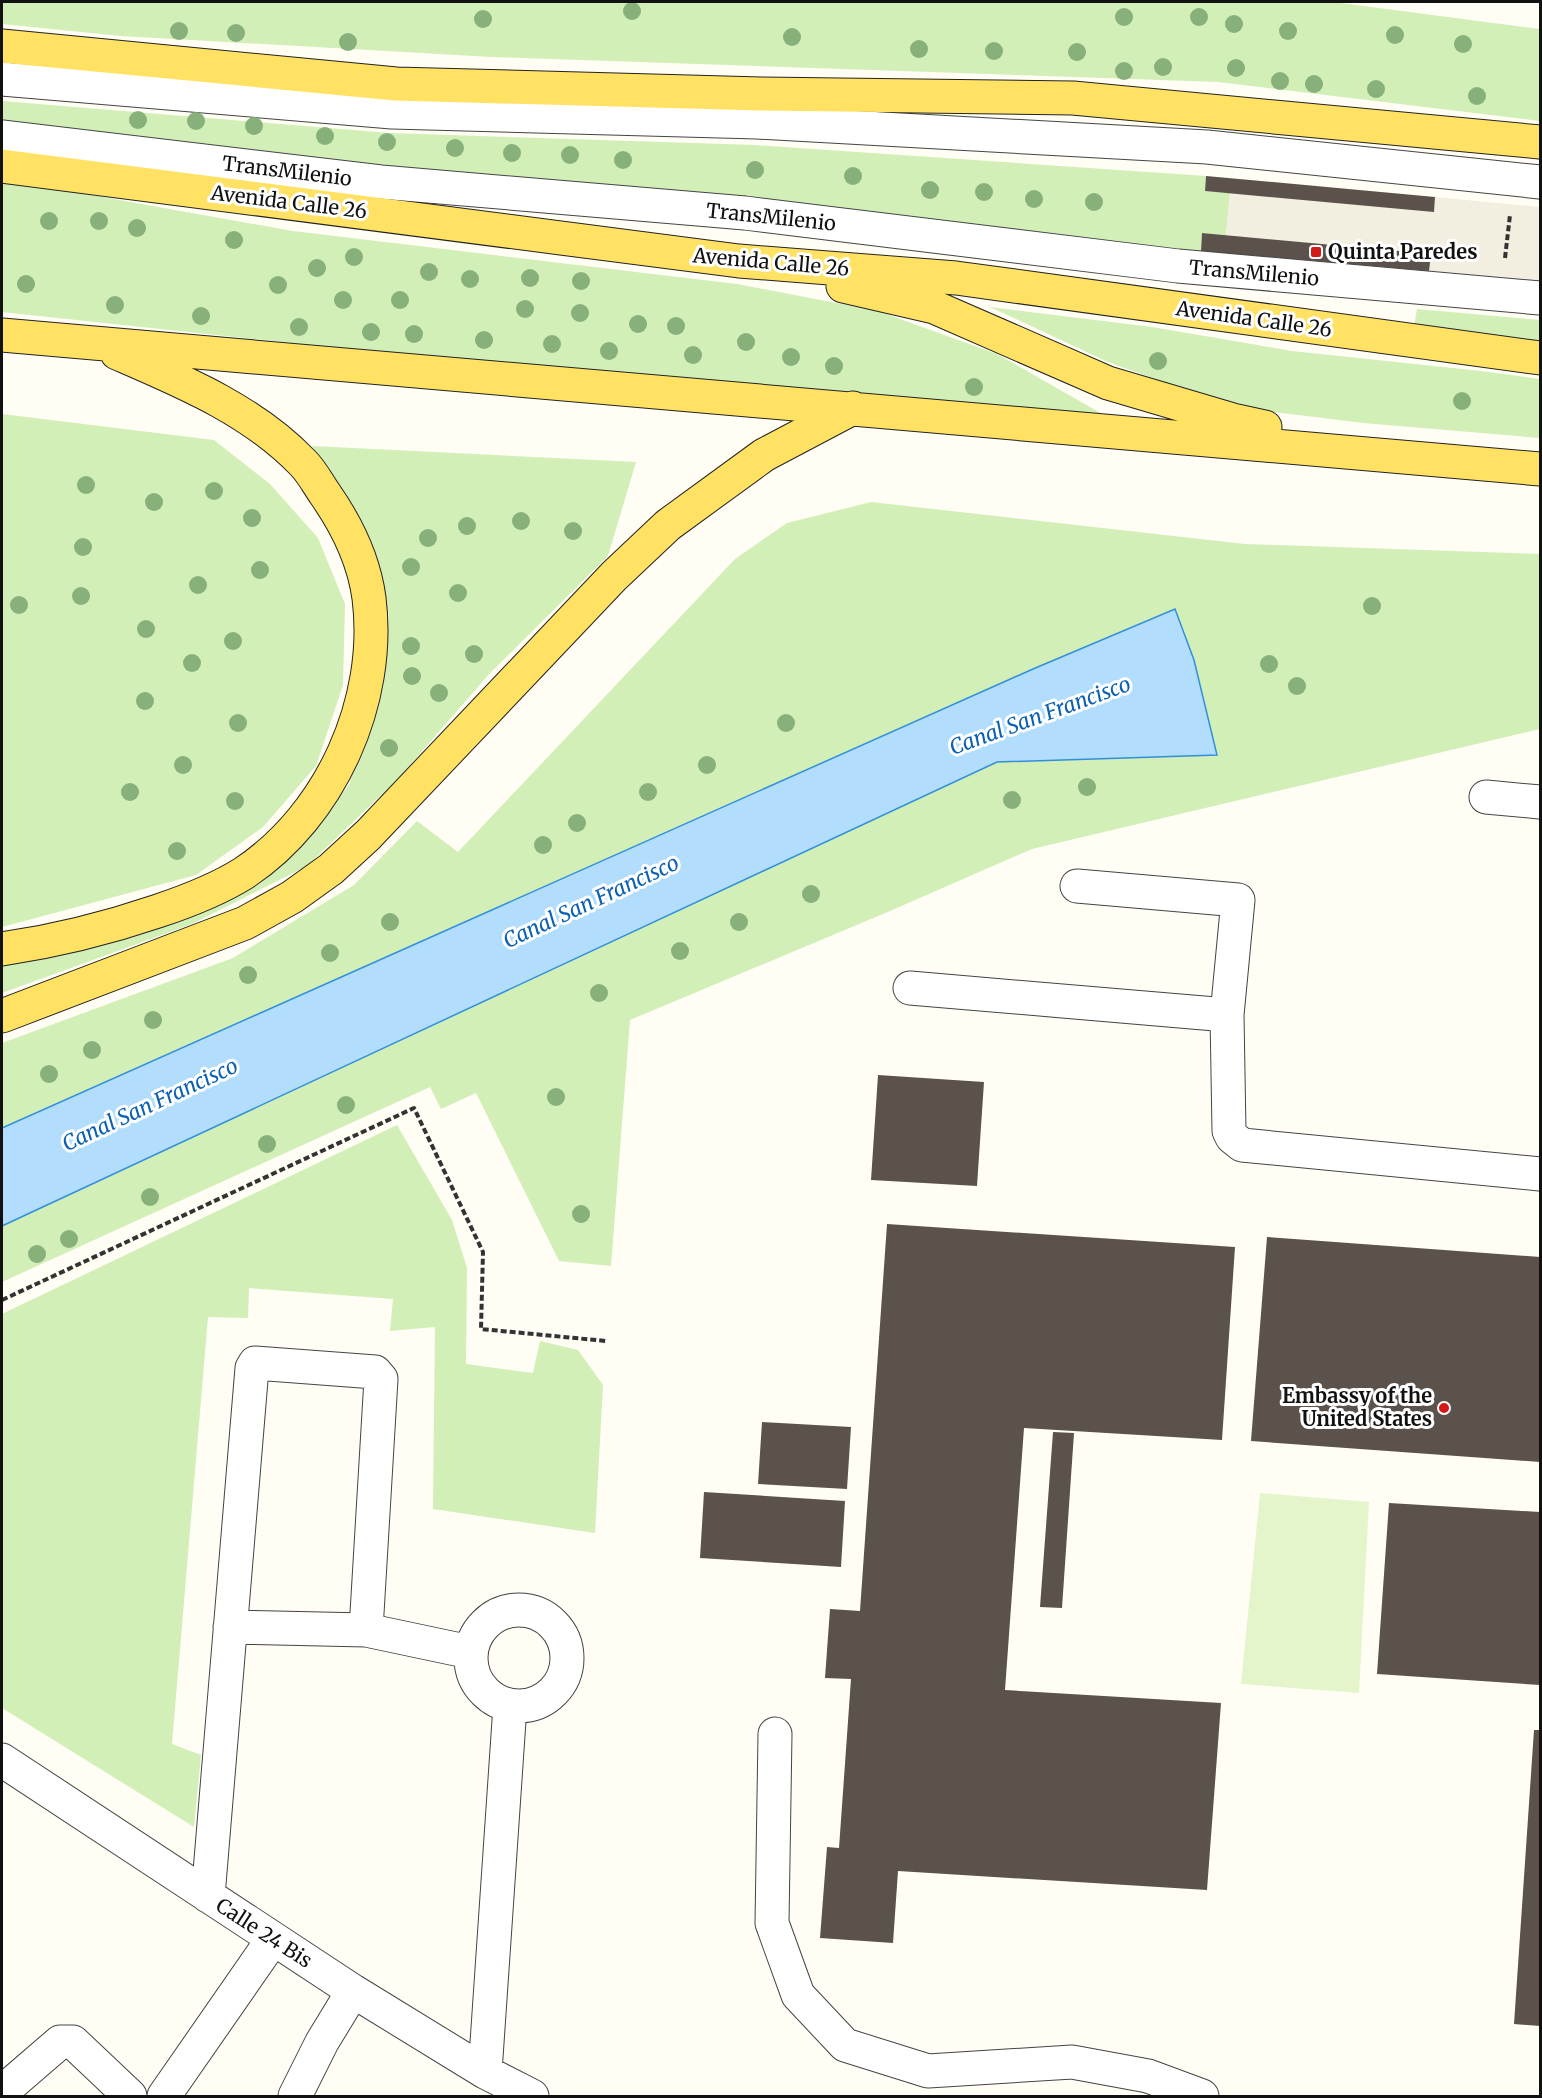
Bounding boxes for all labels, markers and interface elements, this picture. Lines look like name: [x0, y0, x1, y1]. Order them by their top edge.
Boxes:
street label: TransMilenio: [221, 150, 354, 191]
street label: Avenida Calle 26: [209, 179, 368, 223]
street label: TransMilenio: [705, 197, 837, 236]
place label: Quinta Paredes: [1328, 239, 1477, 264]
street label: Avenida Calle 26: [691, 242, 850, 281]
marker: Quinta Paredes: [1309, 245, 1323, 259]
street label: TransMilenio: [1188, 254, 1320, 291]
street label: Avenida Calle 26: [1174, 295, 1334, 342]
water label: Canal San Francisco: [945, 670, 1134, 761]
water label: Canal San Francisco: [499, 849, 683, 954]
water label: Canal San Francisco: [58, 1052, 242, 1157]
place label: Embassy of the United States: [1282, 1383, 1432, 1431]
marker: Embassy of the United States: [1437, 1401, 1451, 1415]
street label: Calle 24 Bis: [212, 1892, 317, 1973]

